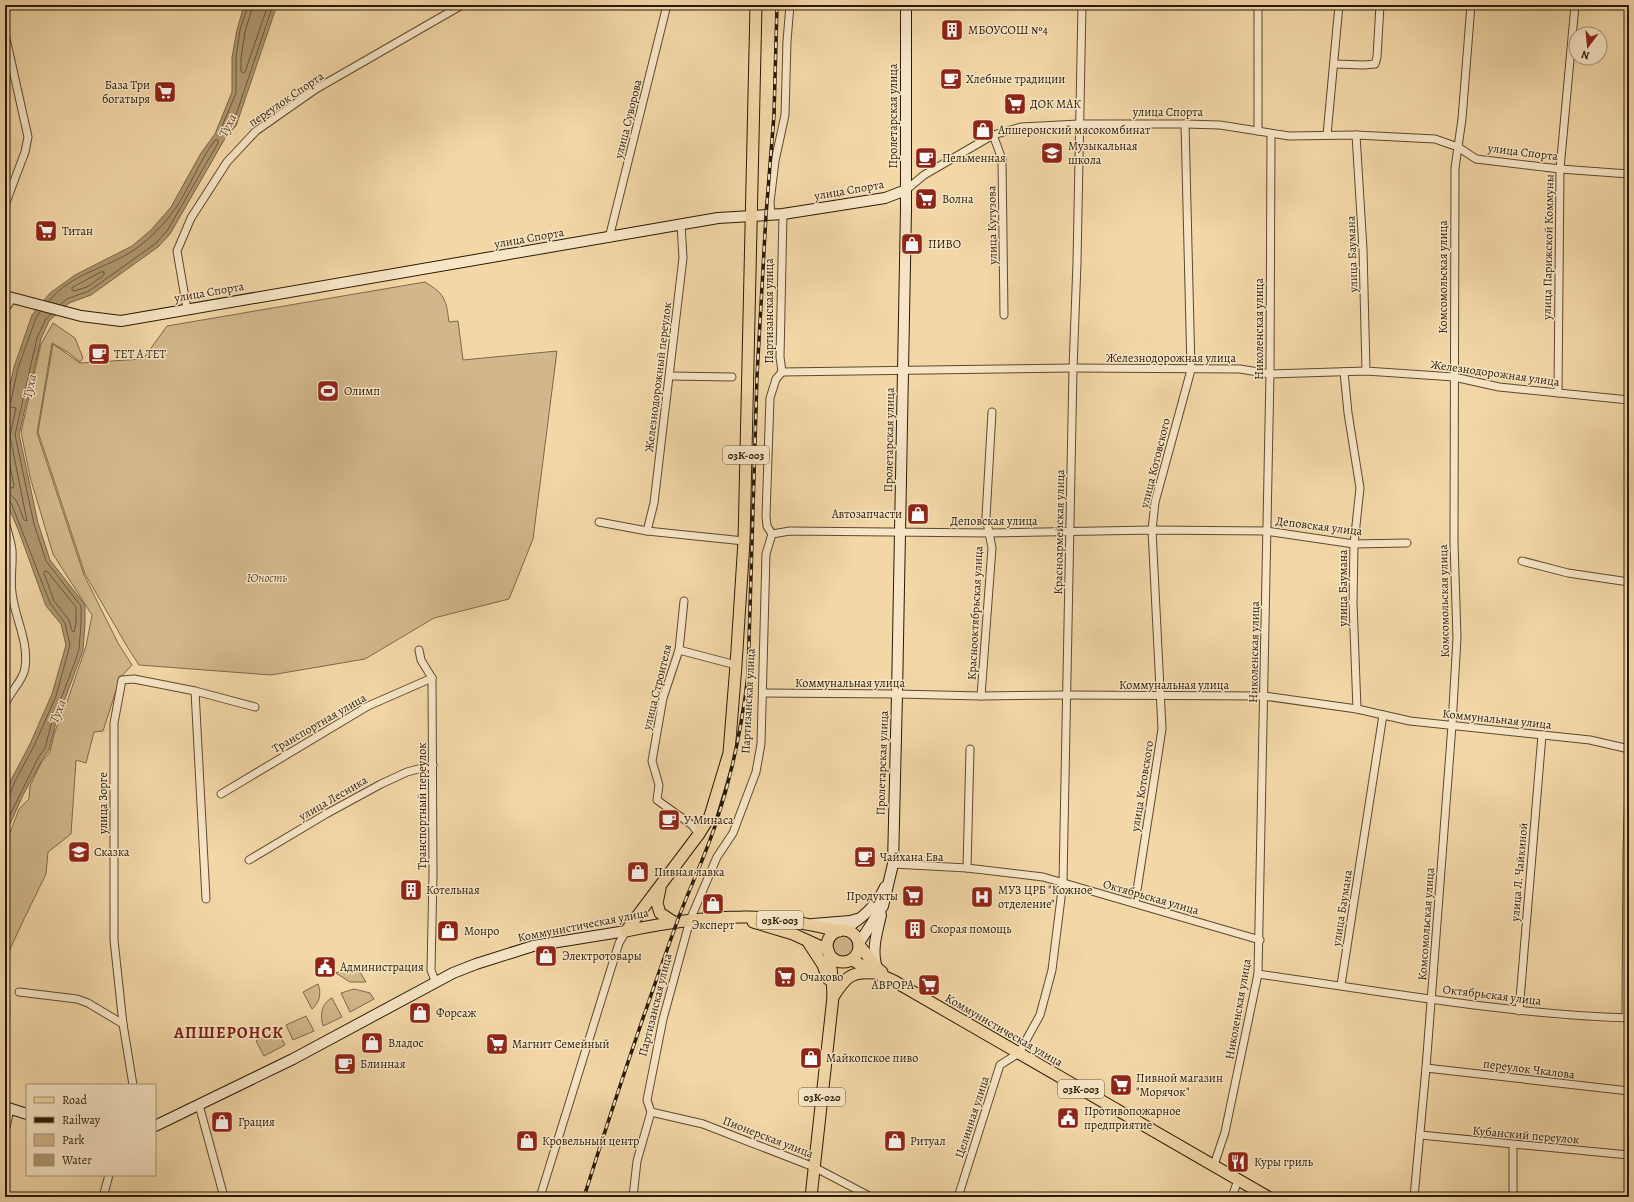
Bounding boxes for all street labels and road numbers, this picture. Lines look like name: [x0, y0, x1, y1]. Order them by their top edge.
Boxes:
street label: Пролетарская улица: [885, 63, 901, 169]
street label: переулок Спорта: [245, 68, 327, 130]
street label: улица Суворова: [610, 77, 646, 161]
street label: улица Спорта: [1132, 104, 1204, 120]
street label: улица Спорта: [1486, 140, 1559, 164]
street label: улица Парижской Коммуны: [1539, 174, 1557, 321]
street label: улица Спорта: [812, 176, 885, 204]
street label: улица Кутузова: [983, 185, 1001, 266]
street label: улица Баумана: [1343, 215, 1361, 294]
street label: Комсомольская улица: [1435, 220, 1451, 334]
street label: улица Спорта: [492, 224, 565, 252]
street label: Партизанская улица: [761, 258, 777, 364]
street label: улица Спорта: [172, 278, 245, 306]
street label: Николенская улица: [1251, 278, 1267, 380]
street label: Железнодорожный переулок: [641, 301, 675, 453]
street label: Железнодорожная улица: [1106, 350, 1237, 366]
street label: Железнодорожная улица: [1429, 356, 1561, 390]
street label: Пролетарская улица: [880, 387, 898, 493]
street label: улица Котовского: [1136, 417, 1174, 510]
road number: 03К-003: [723, 446, 769, 464]
street label: Красноармейская улица: [1050, 469, 1068, 595]
street label: Деповская улица: [950, 513, 1038, 529]
street label: Деповская улица: [1275, 513, 1364, 539]
street label: Комсомольская улица: [1435, 544, 1453, 658]
street label: Краснооктябрьская улица: [963, 545, 987, 680]
street label: улица Баумана: [1335, 549, 1351, 628]
street label: Николенская улица: [1245, 600, 1263, 703]
street label: улица Строителя: [638, 642, 675, 733]
street label: Партизанская улица: [737, 647, 759, 754]
street label: Коммунальная улица: [795, 675, 905, 691]
street label: Коммунальная улица: [1119, 677, 1229, 693]
street label: Транспортная улица: [269, 689, 369, 756]
street label: Коммунальная улица: [1441, 705, 1553, 733]
street label: Пролетарская улица: [872, 710, 892, 816]
street label: улица Котовского: [1127, 739, 1157, 834]
street label: Транспортный переулок: [414, 743, 430, 869]
street label: улица Зорге: [95, 772, 111, 835]
street label: улица Лесника: [295, 772, 371, 825]
street label: улица Л. Чайкиной: [1507, 822, 1531, 923]
street label: Комсомольская улица: [1414, 866, 1438, 981]
street label: улица Баумана: [1328, 868, 1356, 948]
street label: Октябрьская улица: [1101, 876, 1201, 918]
street label: Коммунистическая улица: [516, 904, 650, 946]
road number: 03К-003: [757, 911, 803, 929]
street label: Партизанская улица: [634, 951, 676, 1058]
street label: Николенская улица: [1221, 957, 1255, 1061]
street label: Октябрьская улица: [1442, 981, 1543, 1009]
street label: Коммунистическая улица: [942, 990, 1066, 1070]
street label: переулок Чкалова: [1482, 1055, 1576, 1083]
street label: Целинная улица: [951, 1074, 993, 1160]
road number: 03К-003: [1058, 1080, 1104, 1098]
road number: 03К-020: [799, 1088, 845, 1106]
street label: Пионерская улица: [720, 1112, 816, 1162]
street label: Кубанский переулок: [1472, 1122, 1580, 1148]

